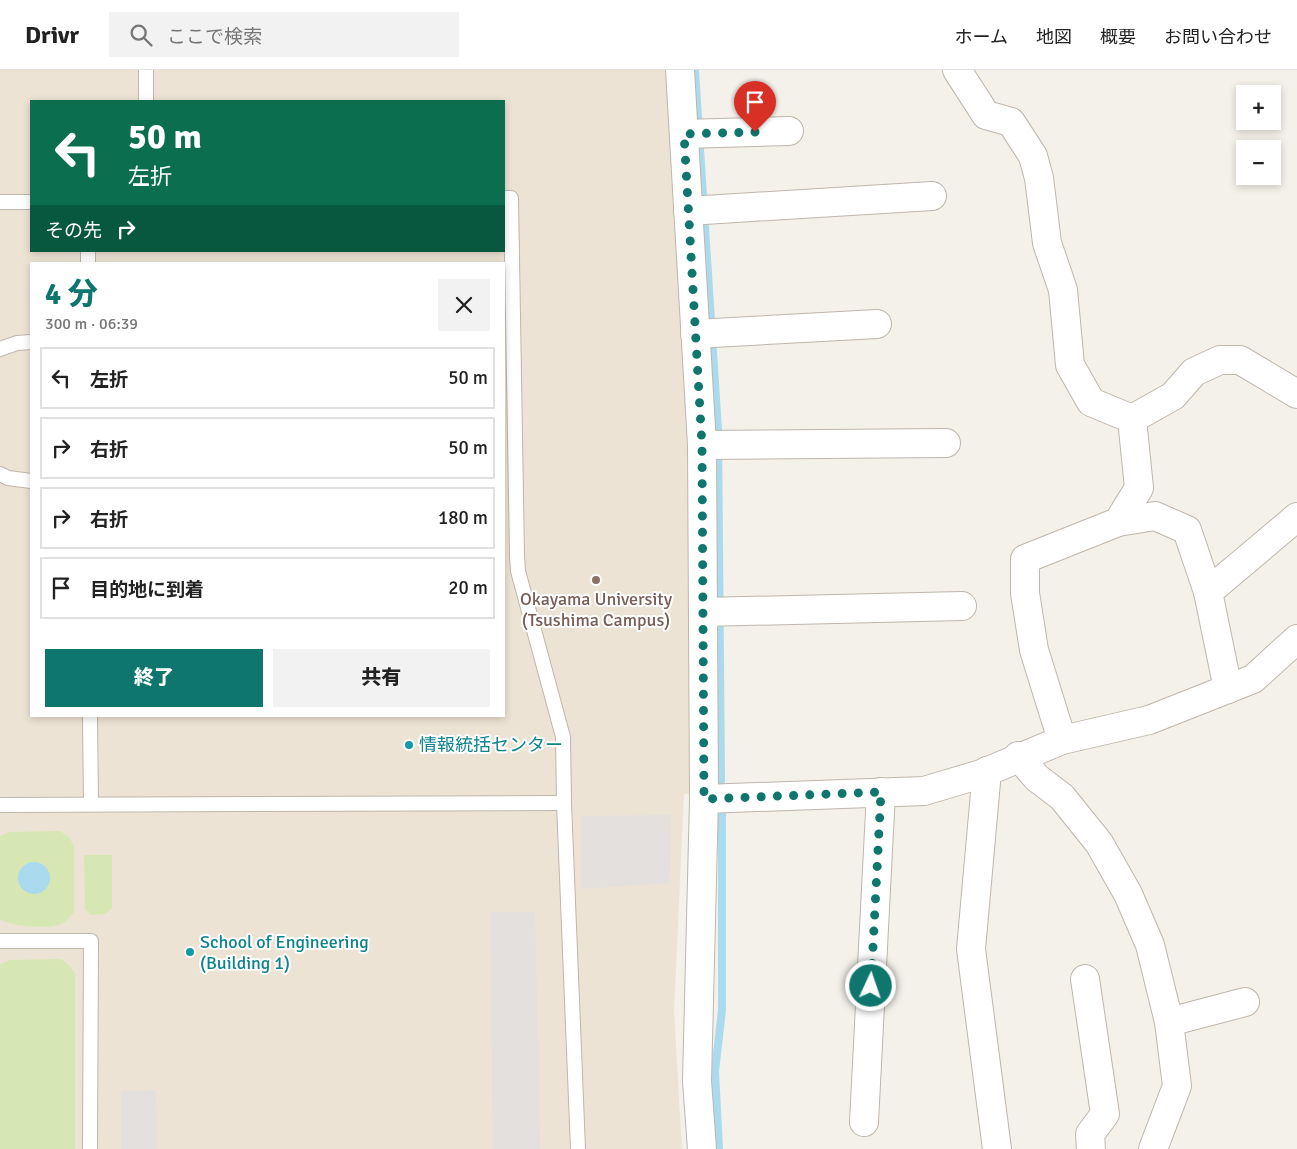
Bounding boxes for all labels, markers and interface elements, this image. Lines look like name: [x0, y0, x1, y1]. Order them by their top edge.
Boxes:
search box: [109, 12, 459, 57]
text: Drivr: [25, 20, 79, 50]
icon: search: [127, 21, 155, 49]
text: ここで検索: [167, 25, 262, 49]
text: ホーム: [955, 26, 1008, 48]
text: 地図: [1036, 26, 1072, 48]
text: 概要: [1100, 26, 1136, 48]
text: お問い合わせ: [1164, 26, 1272, 48]
pin: [734, 81, 776, 132]
map controls: [1236, 85, 1281, 185]
button: +: [1236, 85, 1281, 130]
icon: arrive: [741, 88, 769, 116]
text: 50 m: [128, 115, 202, 158]
icon: left: [45, 120, 110, 185]
button: −: [1236, 140, 1281, 185]
text: 左折: [128, 163, 172, 190]
icon: right: [112, 215, 140, 243]
text: その先: [45, 219, 102, 243]
text: 4 分: [45, 276, 98, 313]
button: close: [438, 279, 490, 331]
text: 300 m · 06:39: [45, 314, 138, 334]
icon: left: [47, 364, 75, 392]
text: 50 m: [448, 366, 488, 390]
text: 左折: [90, 368, 128, 392]
icon: right: [47, 434, 75, 462]
text: 50 m: [448, 436, 488, 460]
text: 右折: [90, 438, 128, 462]
icon: right: [47, 504, 75, 532]
text: 180 m: [438, 506, 488, 530]
text: 右折: [90, 508, 128, 532]
icon: arrive: [47, 574, 75, 602]
marker: Okayama University (Tsushima Campus): [590, 574, 602, 586]
text: 20 m: [448, 576, 488, 600]
text: 目的地に到着: [90, 578, 204, 602]
place label: Okayama University (Tsushima Campus): [520, 588, 673, 631]
button: 終了: [45, 649, 263, 707]
button: 共有: [273, 649, 490, 707]
place label: 情報統括センター: [419, 734, 563, 756]
marker: 情報統括センター: [403, 739, 415, 751]
place label: School of Engineering (Building 1): [200, 931, 369, 974]
marker: School of Engineering (Building 1): [184, 946, 196, 958]
position arrow: [844, 959, 896, 1011]

